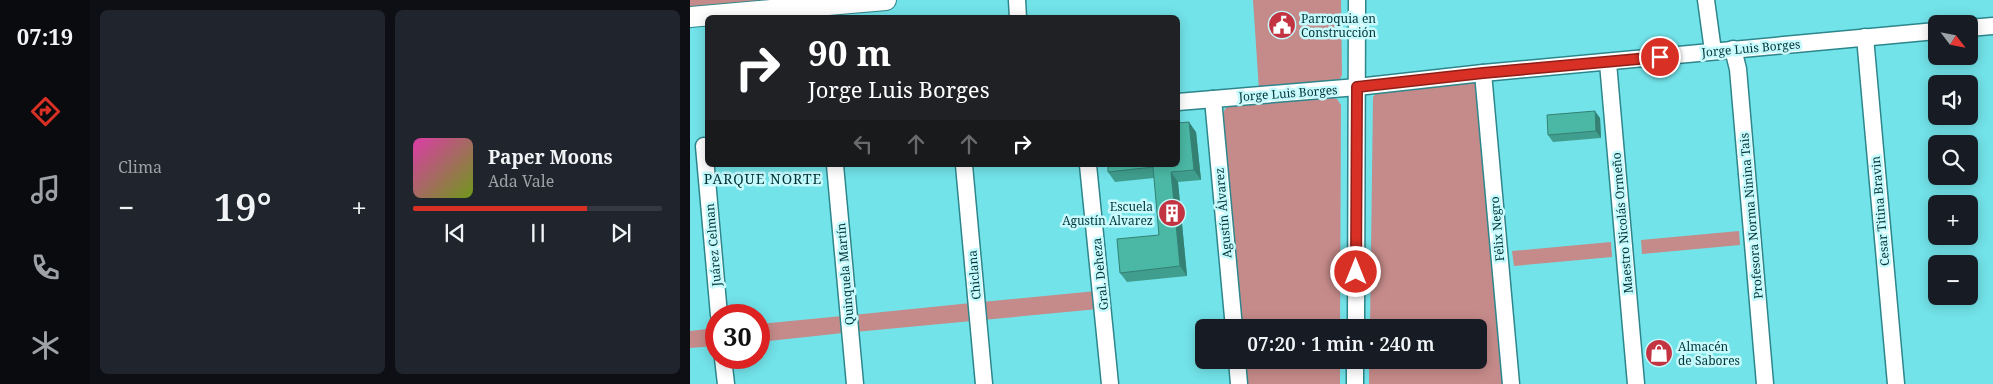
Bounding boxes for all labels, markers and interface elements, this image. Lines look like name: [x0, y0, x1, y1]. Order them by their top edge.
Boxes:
public building icon: Parroquia en Construcción: [1267, 10, 1297, 40]
place label: Parroquia en Construcción: [1301, 10, 1377, 41]
north arrow: [1928, 15, 1978, 65]
map controls: [1928, 15, 1978, 305]
text: 07:19: [17, 21, 73, 51]
text: 90 m: [808, 29, 891, 76]
icon: right: [725, 35, 790, 100]
street label: Jorge Luis Borges: [1700, 35, 1801, 61]
pin: [1639, 36, 1681, 78]
icon: arrive: [1646, 43, 1674, 71]
text: Jorge Luis Borges: [808, 74, 990, 104]
button: sound: [1928, 75, 1978, 125]
street label: Jorge Luis Borges: [1237, 81, 1338, 105]
icon: directions: [28, 94, 63, 129]
icon: left: [849, 130, 877, 158]
icon: ahead: [902, 130, 930, 158]
icon: ahead: [955, 130, 983, 158]
icon: right: [1008, 130, 1036, 158]
street label: Profesora Norma Ninina Tais: [1735, 132, 1767, 300]
button: search: [1928, 135, 1978, 185]
text: Paper Moons: [488, 144, 613, 170]
street label: Maestro Nicolás Ormeño: [1607, 152, 1637, 294]
street label: Cesar Titina Bravin: [1867, 155, 1893, 267]
text: Clima: [118, 156, 162, 178]
street label: Agustín Álvarez: [1211, 167, 1235, 259]
district label: PARQUE NORTE: [704, 169, 822, 188]
text: Ada Vale: [488, 170, 554, 192]
icon: music: [28, 172, 63, 207]
text: 19°: [214, 180, 272, 232]
text: −: [118, 188, 134, 226]
text: +: [351, 188, 367, 226]
button: +: [1928, 195, 1978, 245]
street label: Félix Negro: [1486, 196, 1508, 262]
place label: Escuela Agustín Alvarez: [1062, 198, 1153, 229]
building icon: Escuela Agustín Alvarez: [1157, 198, 1187, 228]
street label: Juárez Celman: [701, 203, 725, 288]
icon: previous: [441, 219, 469, 247]
icon: pause: [524, 219, 552, 247]
icon: next: [607, 219, 635, 247]
street label: Quinquela Martín: [832, 222, 858, 326]
street label: Gral. Deheza: [1088, 237, 1112, 311]
position arrow: [1329, 245, 1381, 297]
street label: Chiclana: [963, 249, 985, 301]
icon: phone: [28, 250, 63, 285]
button: −: [1928, 255, 1978, 305]
speed limit sign: 30: [705, 304, 770, 369]
icon: climate: [28, 328, 63, 363]
text: 07:20 · 1 min · 240 m: [1247, 331, 1435, 357]
shop icon: Almacén de Sabores: [1644, 338, 1674, 368]
place label: Almacén de Sabores: [1678, 338, 1740, 369]

